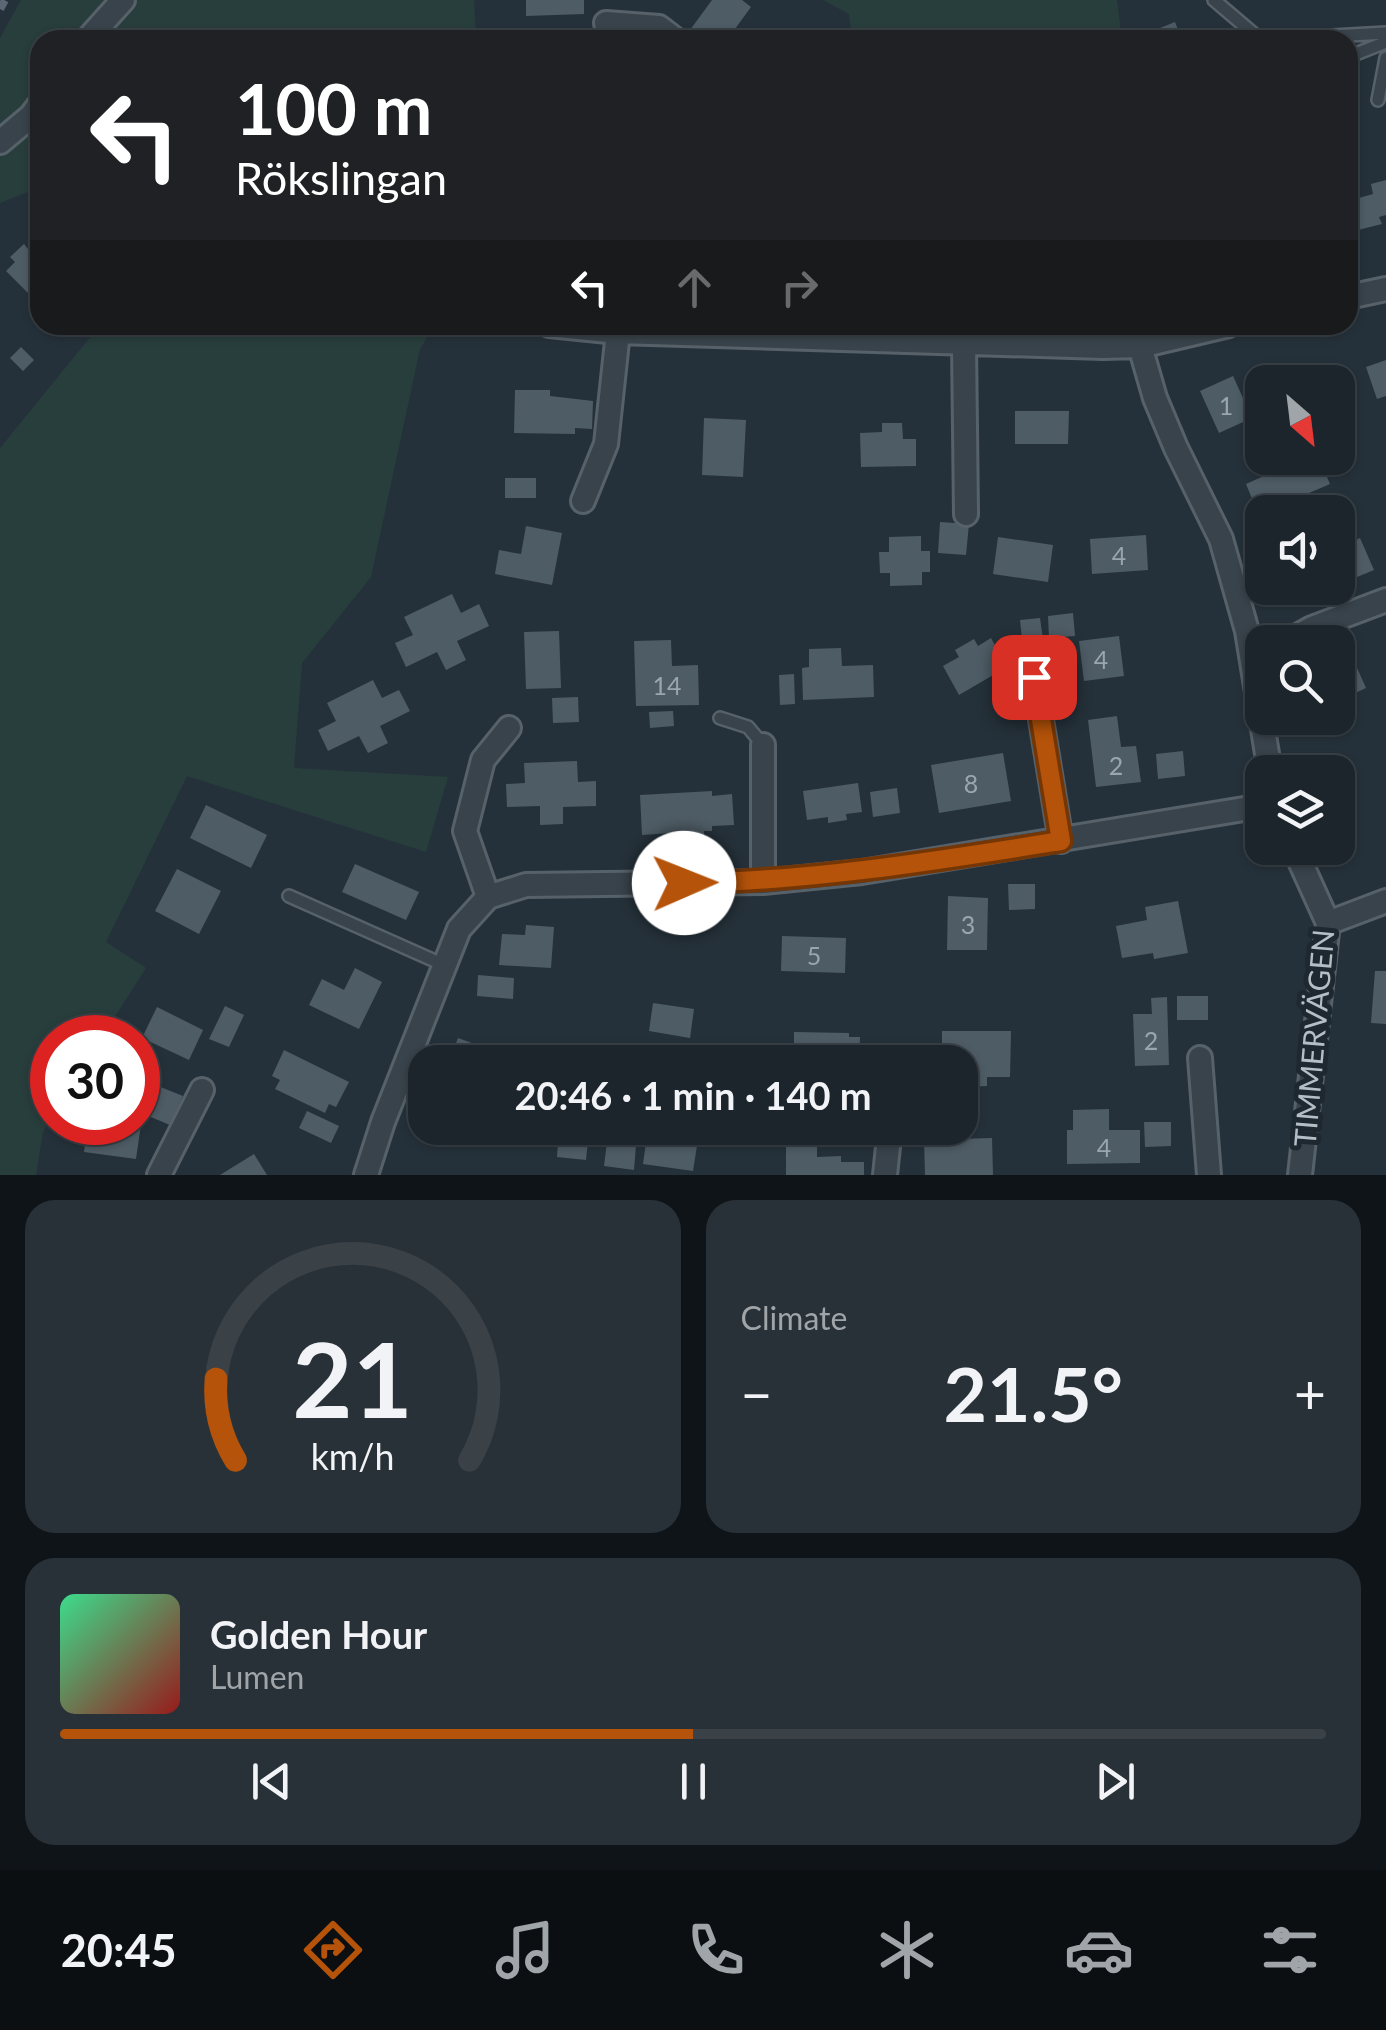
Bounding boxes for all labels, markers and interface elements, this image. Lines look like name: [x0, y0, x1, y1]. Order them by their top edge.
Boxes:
text: 100 m: [235, 66, 432, 150]
icon: left: [70, 70, 200, 200]
text: Rökslingan: [235, 151, 447, 205]
icon: left: [562, 260, 617, 315]
icon: ahead: [667, 260, 722, 315]
icon: right: [772, 260, 827, 315]
north arrow: [1245, 365, 1355, 475]
map controls: [1245, 365, 1355, 865]
house number: 1: [1219, 390, 1233, 420]
button: sound: [1245, 495, 1355, 605]
house number: 4: [1112, 540, 1126, 570]
button: search: [1245, 625, 1355, 735]
pin: [992, 635, 1077, 720]
house number: 4: [1094, 644, 1108, 674]
icon: arrive: [1007, 650, 1062, 705]
house number: 14: [652, 670, 682, 700]
house number: 2: [1109, 750, 1123, 780]
button: layers: [1245, 755, 1355, 865]
house number: 8: [964, 768, 978, 798]
position arrow: [632, 831, 736, 935]
house number: 3: [961, 909, 975, 939]
street label: TIMMERVÄGEN: [1286, 928, 1340, 1148]
house number: 5: [807, 940, 821, 970]
speed limit sign: 30: [30, 1015, 160, 1145]
house number: 2: [1144, 1025, 1158, 1055]
text: 20:46 · 1 min · 140 m: [514, 1072, 872, 1118]
house number: 4: [1097, 1132, 1111, 1162]
text: Climate: [741, 1298, 847, 1337]
text: 21: [292, 1315, 413, 1440]
text: 21.5°: [944, 1348, 1123, 1438]
text: −: [741, 1360, 772, 1426]
text: +: [1294, 1360, 1326, 1426]
text: km/h: [311, 1435, 395, 1478]
text: Golden Hour: [210, 1611, 427, 1657]
text: Lumen: [210, 1657, 304, 1696]
icon: previous: [244, 1754, 299, 1809]
icon: pause: [666, 1754, 721, 1809]
icon: next: [1088, 1754, 1143, 1809]
icon: directions: [298, 1915, 368, 1985]
icon: music: [490, 1915, 560, 1985]
icon: phone: [681, 1915, 751, 1985]
icon: climate: [872, 1915, 942, 1985]
icon: car: [1064, 1915, 1134, 1985]
icon: filters: [1255, 1915, 1325, 1985]
text: 20:45: [61, 1923, 177, 1977]

